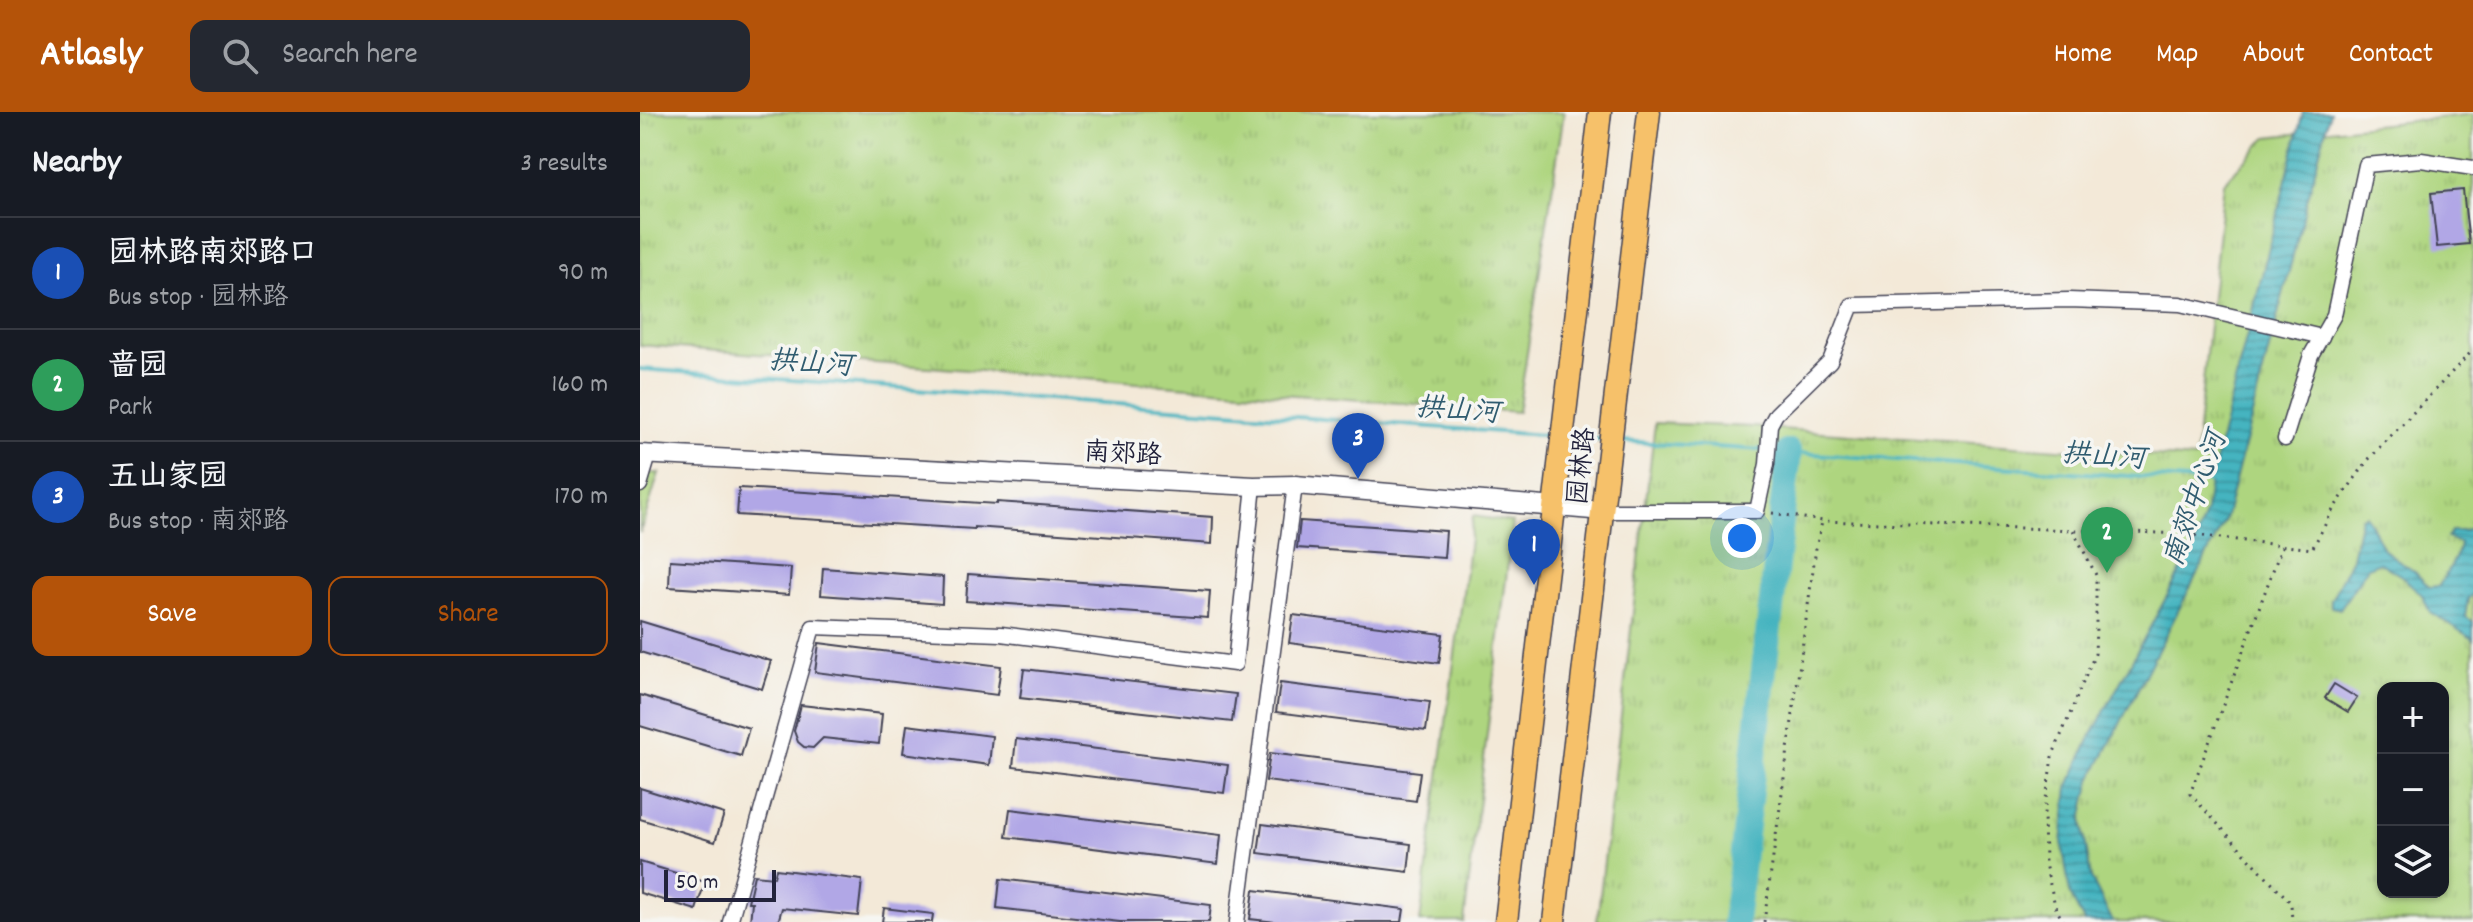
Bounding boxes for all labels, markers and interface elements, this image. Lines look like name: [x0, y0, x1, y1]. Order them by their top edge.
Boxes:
search box: [190, 20, 750, 92]
text: Atlasly: [40, 29, 142, 84]
icon: search: [218, 34, 262, 78]
text: Search here: [282, 35, 418, 78]
text: Home: [2054, 36, 2112, 76]
text: Map: [2156, 36, 2198, 76]
text: About: [2242, 36, 2305, 76]
text: Contact: [2349, 36, 2433, 76]
text: Nearby: [32, 140, 121, 189]
text: 3 results: [521, 146, 608, 183]
text: 园林路南郊路口: [108, 234, 318, 277]
text: 1: [55, 255, 61, 292]
text: 90 m: [558, 255, 608, 292]
text: Bus stop · 园林路: [108, 280, 288, 317]
water label: 拱山河: [767, 343, 858, 389]
text: 啬园: [108, 347, 168, 390]
text: 2: [52, 367, 64, 404]
text: 160 m: [552, 367, 608, 404]
text: Park: [108, 390, 152, 427]
water label: 拱山河: [1414, 390, 1505, 436]
pin: 3: [1332, 413, 1384, 479]
water label: 南郊中心河: [2156, 423, 2241, 572]
street label: 园林路: [1561, 426, 1606, 507]
street label: 南郊路: [1083, 435, 1163, 476]
water label: 拱山河: [2060, 436, 2151, 482]
text: 五山家园: [108, 458, 228, 501]
text: 3: [52, 479, 64, 516]
text: 170 m: [554, 479, 608, 516]
text: Bus stop · 南郊路: [108, 504, 288, 541]
pin: 2: [2081, 507, 2133, 573]
your location: [1722, 518, 1762, 558]
pin: 1: [1508, 519, 1560, 585]
button: Save: [32, 576, 312, 656]
button: Share: [328, 576, 608, 656]
map controls: [2377, 682, 2449, 898]
button: +: [2377, 682, 2449, 754]
button: −: [2377, 754, 2449, 826]
button: layers: [2377, 826, 2449, 898]
scale bar: [664, 866, 776, 902]
text: 50 m: [676, 868, 718, 899]

